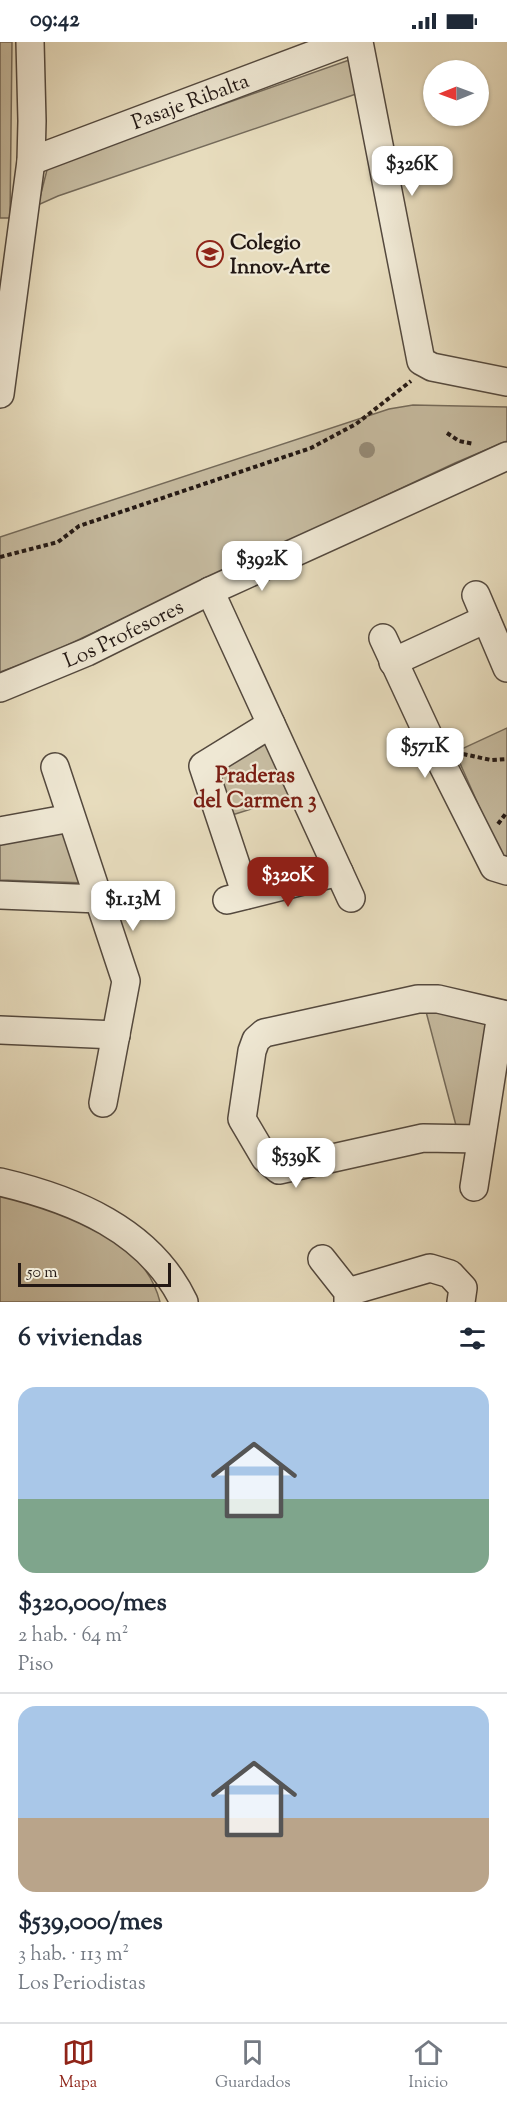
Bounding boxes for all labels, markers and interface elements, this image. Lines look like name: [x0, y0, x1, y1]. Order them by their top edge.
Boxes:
text: 09:42: [30, 5, 79, 37]
north arrow: [423, 60, 489, 126]
map controls: [423, 60, 489, 126]
street label: Pasaje Ribalta: [128, 67, 254, 139]
pin: $326K: [370, 146, 454, 197]
text: $326K: [386, 151, 438, 180]
place label: Colegio Innov-Arte: [230, 229, 331, 283]
school or university icon: Colegio Innov-Arte: [195, 239, 225, 269]
pin: $392K: [220, 541, 304, 592]
text: $392K: [236, 546, 288, 575]
street label: Los Profesores: [60, 593, 189, 677]
pin: $571K: [383, 728, 467, 779]
text: $571K: [401, 733, 449, 762]
district label: Praderas del Carmen 3: [193, 761, 317, 818]
pin: $320K: [246, 857, 330, 908]
text: $320K: [261, 862, 315, 891]
pin: $1.13M: [84, 881, 182, 932]
text: $1.13M: [105, 886, 161, 915]
pin: $539K: [254, 1138, 338, 1189]
text: $539K: [271, 1143, 321, 1172]
scale bar: [18, 1260, 171, 1288]
text: 50 m: [27, 1262, 58, 1285]
text: 6 viviendas: [18, 1320, 142, 1357]
icon: filters: [456, 1322, 489, 1355]
icon: home: [200, 1426, 308, 1534]
text: $320,000/mes: [18, 1585, 167, 1622]
text: 2 hab. · 64 m²: [18, 1622, 129, 1651]
text: Piso: [18, 1651, 53, 1680]
icon: home: [200, 1745, 308, 1853]
text: $539,000/mes: [18, 1904, 163, 1941]
text: 3 hab. · 113 m²: [18, 1941, 129, 1970]
text: Los Periodistas: [18, 1970, 146, 1999]
tab: Mapa: [59, 2036, 97, 2095]
tab: Guardados: [215, 2036, 291, 2095]
tab: Inicio: [408, 2036, 448, 2095]

